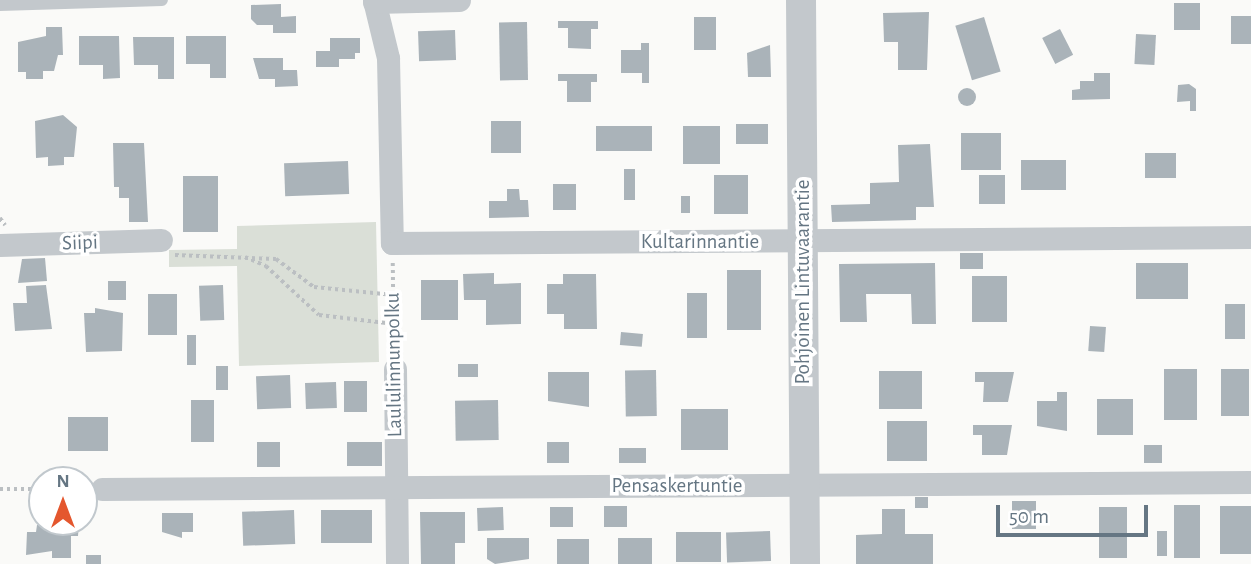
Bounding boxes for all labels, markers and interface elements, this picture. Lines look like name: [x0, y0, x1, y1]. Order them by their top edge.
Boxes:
street label: Pohjoinen Lintuvaarantie: [790, 180, 816, 384]
street label: Kultarinnantie: [641, 229, 759, 255]
street label: Siipi: [62, 230, 98, 256]
street label: Laululinnunpolku: [380, 292, 408, 438]
north arrow: [28, 466, 98, 536]
text: N: [56, 472, 70, 491]
street label: Pensaskertuntie: [612, 473, 742, 499]
scale bar: [999, 490, 1151, 534]
text: 50 m: [1009, 506, 1049, 527]

